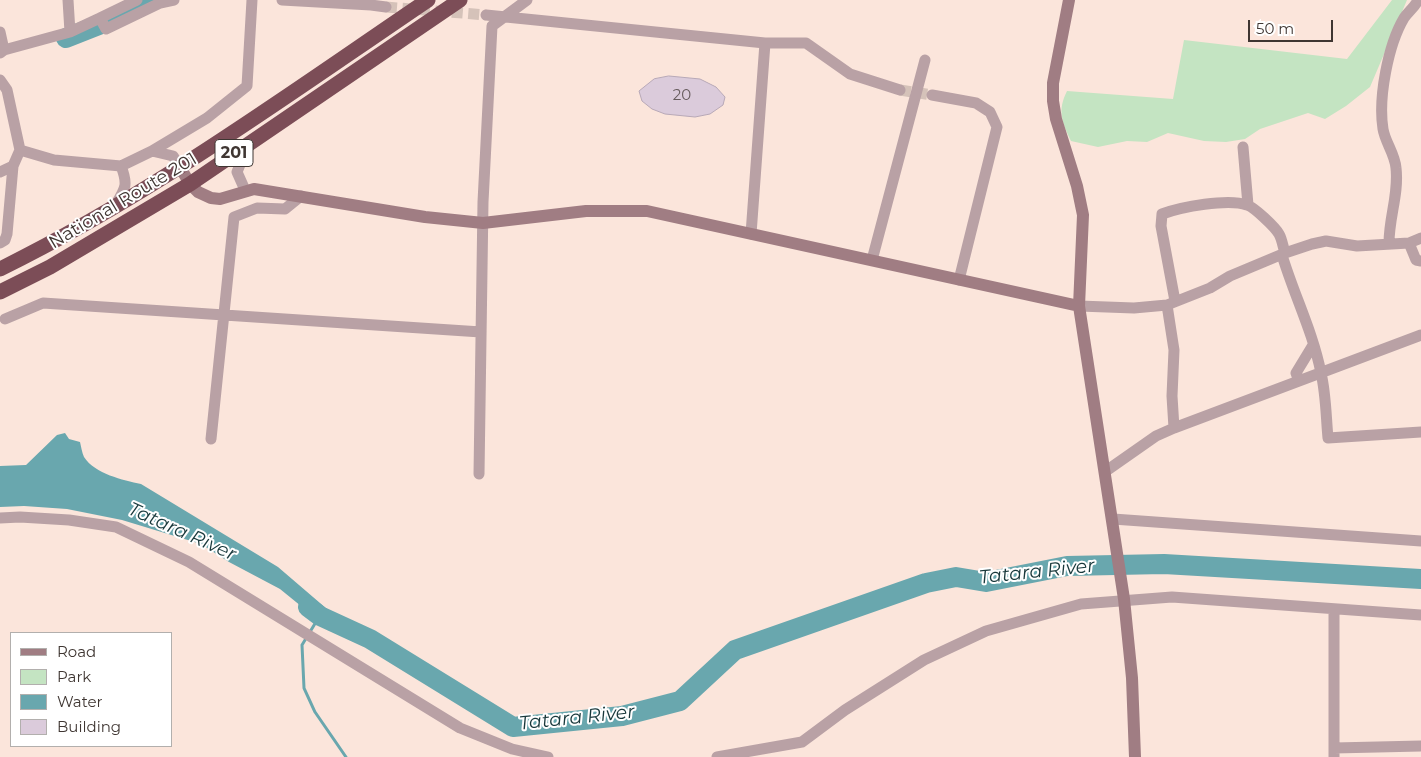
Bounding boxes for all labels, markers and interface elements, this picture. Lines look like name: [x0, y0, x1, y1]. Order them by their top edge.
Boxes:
scale bar: [1251, 10, 1336, 42]
text: 50 m: [1256, 19, 1294, 38]
house number: 20: [673, 87, 691, 105]
road number: 201: [215, 140, 253, 167]
street label: National Route 201: [45, 148, 201, 254]
water label: Tatara River: [124, 498, 240, 566]
water label: Tatara River: [978, 555, 1096, 589]
legend: [10, 632, 172, 747]
text: Road: [57, 642, 96, 661]
text: Park: [57, 667, 91, 686]
text: Water: [57, 692, 103, 711]
water label: Tatara River: [518, 701, 636, 735]
text: Building: [57, 717, 121, 736]

